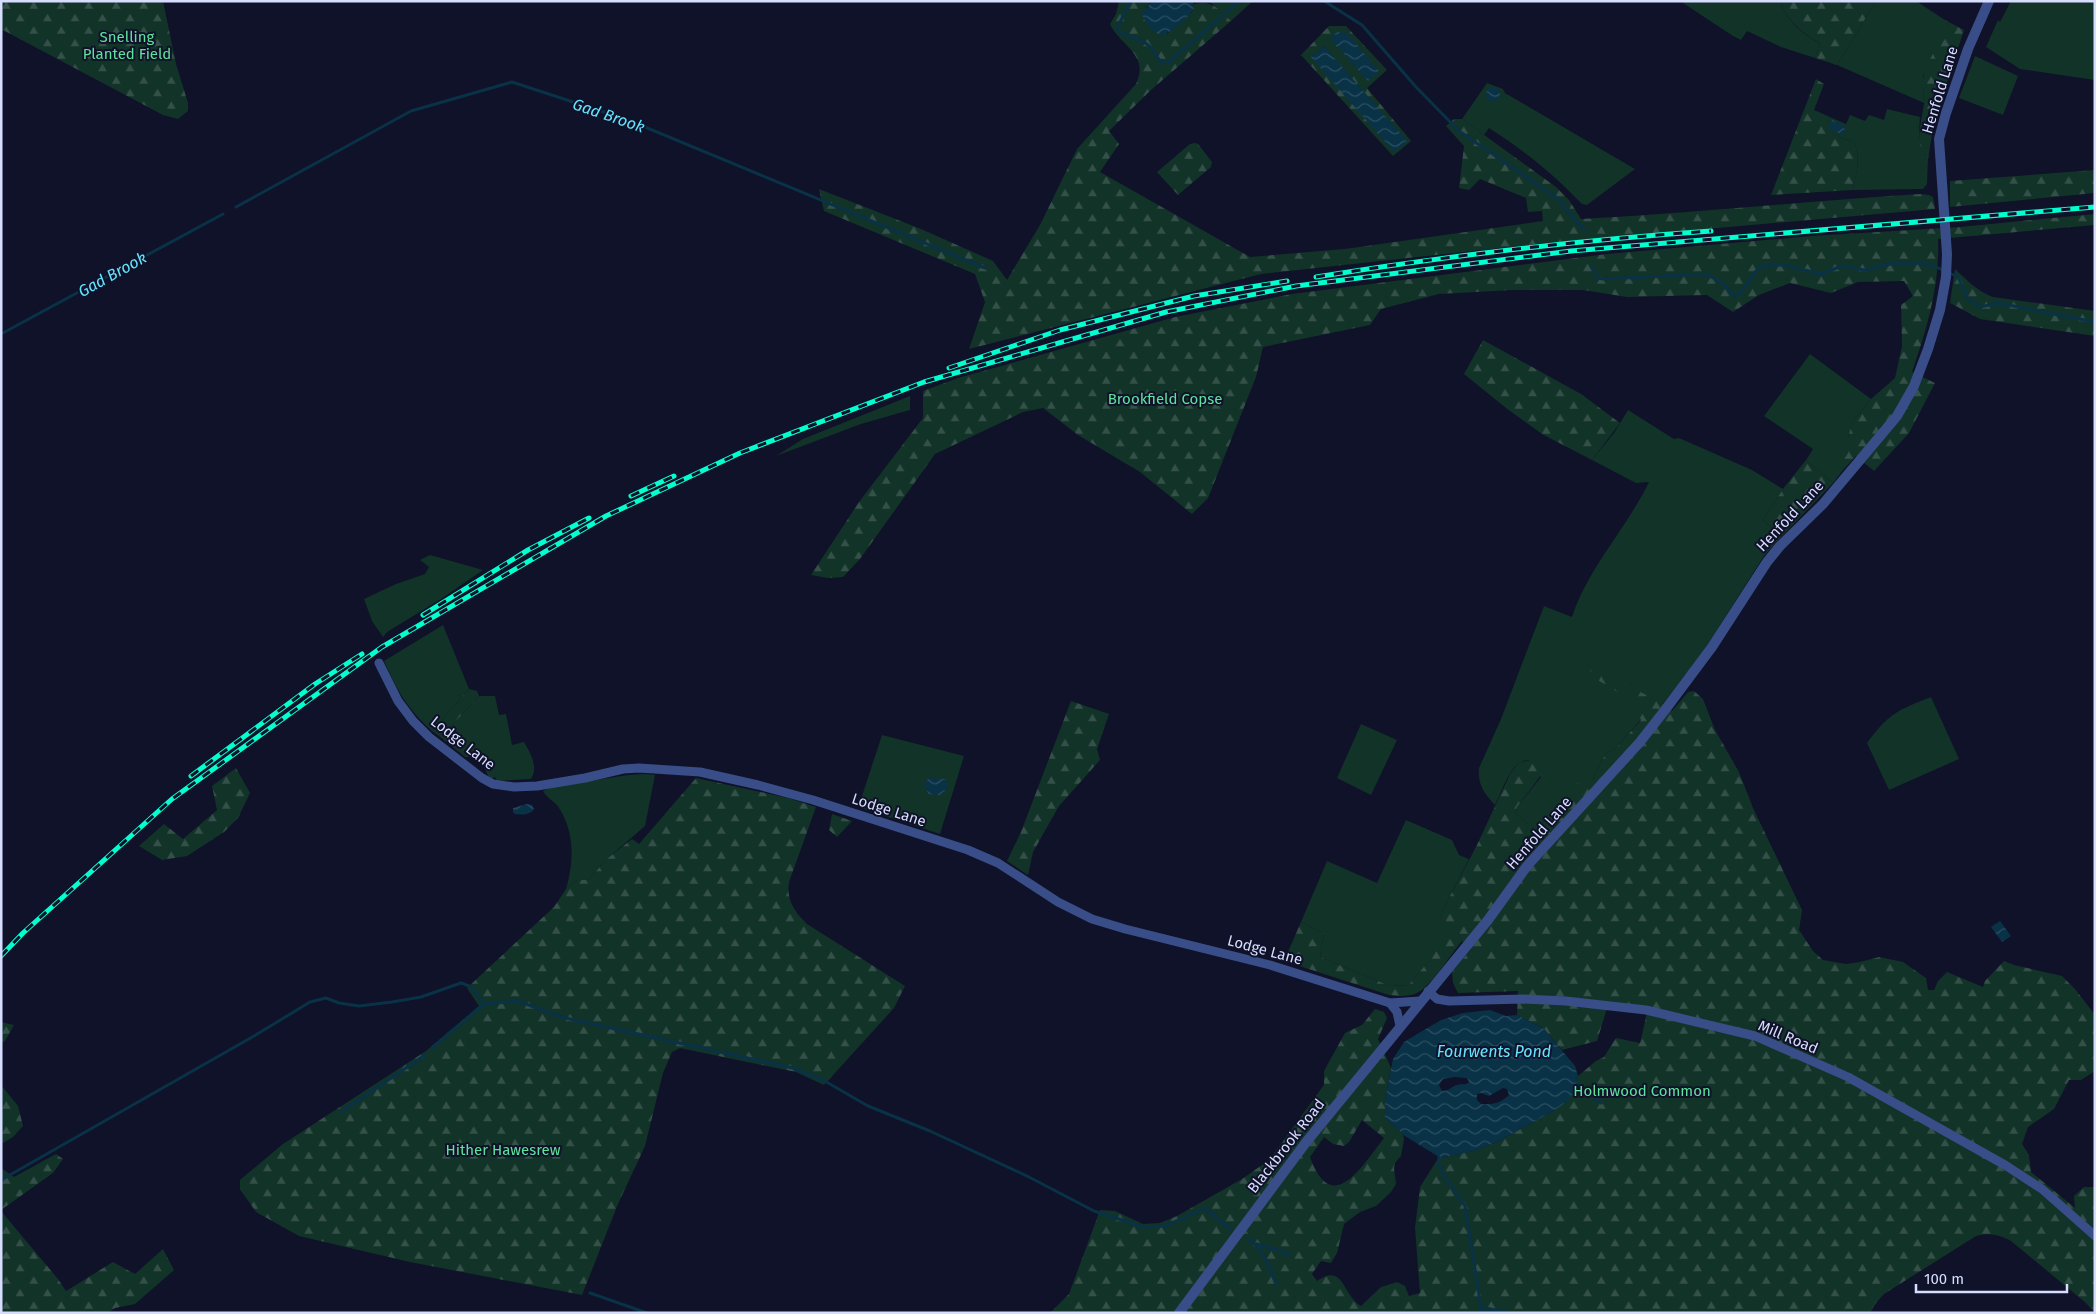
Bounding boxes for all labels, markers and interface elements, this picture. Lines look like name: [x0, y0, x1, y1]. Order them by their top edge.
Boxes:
park label: Snelling Planted Field: [83, 28, 171, 63]
street label: Henfold Lane: [1918, 44, 1962, 136]
water label: Gad Brook: [570, 94, 648, 137]
water label: Gad Brook: [75, 248, 150, 301]
park label: Brookfield Copse: [1108, 390, 1222, 408]
street label: Henfold Lane: [1753, 477, 1827, 555]
street label: Lodge Lane: [427, 712, 499, 774]
street label: Lodge Lane: [850, 790, 928, 830]
street label: Henfold Lane: [1503, 793, 1575, 873]
street label: Lodge Lane: [1225, 931, 1305, 969]
street label: Mill Road: [1755, 1016, 1821, 1058]
water label: Fourwents Pond: [1437, 1042, 1551, 1061]
park label: Holmwood Common: [1573, 1082, 1711, 1100]
street label: Blackbrook Road: [1244, 1095, 1328, 1197]
park label: Hither Hawesrew: [445, 1141, 561, 1159]
scale bar: [1916, 1262, 2067, 1294]
text: 100 m: [1924, 1270, 1964, 1288]

